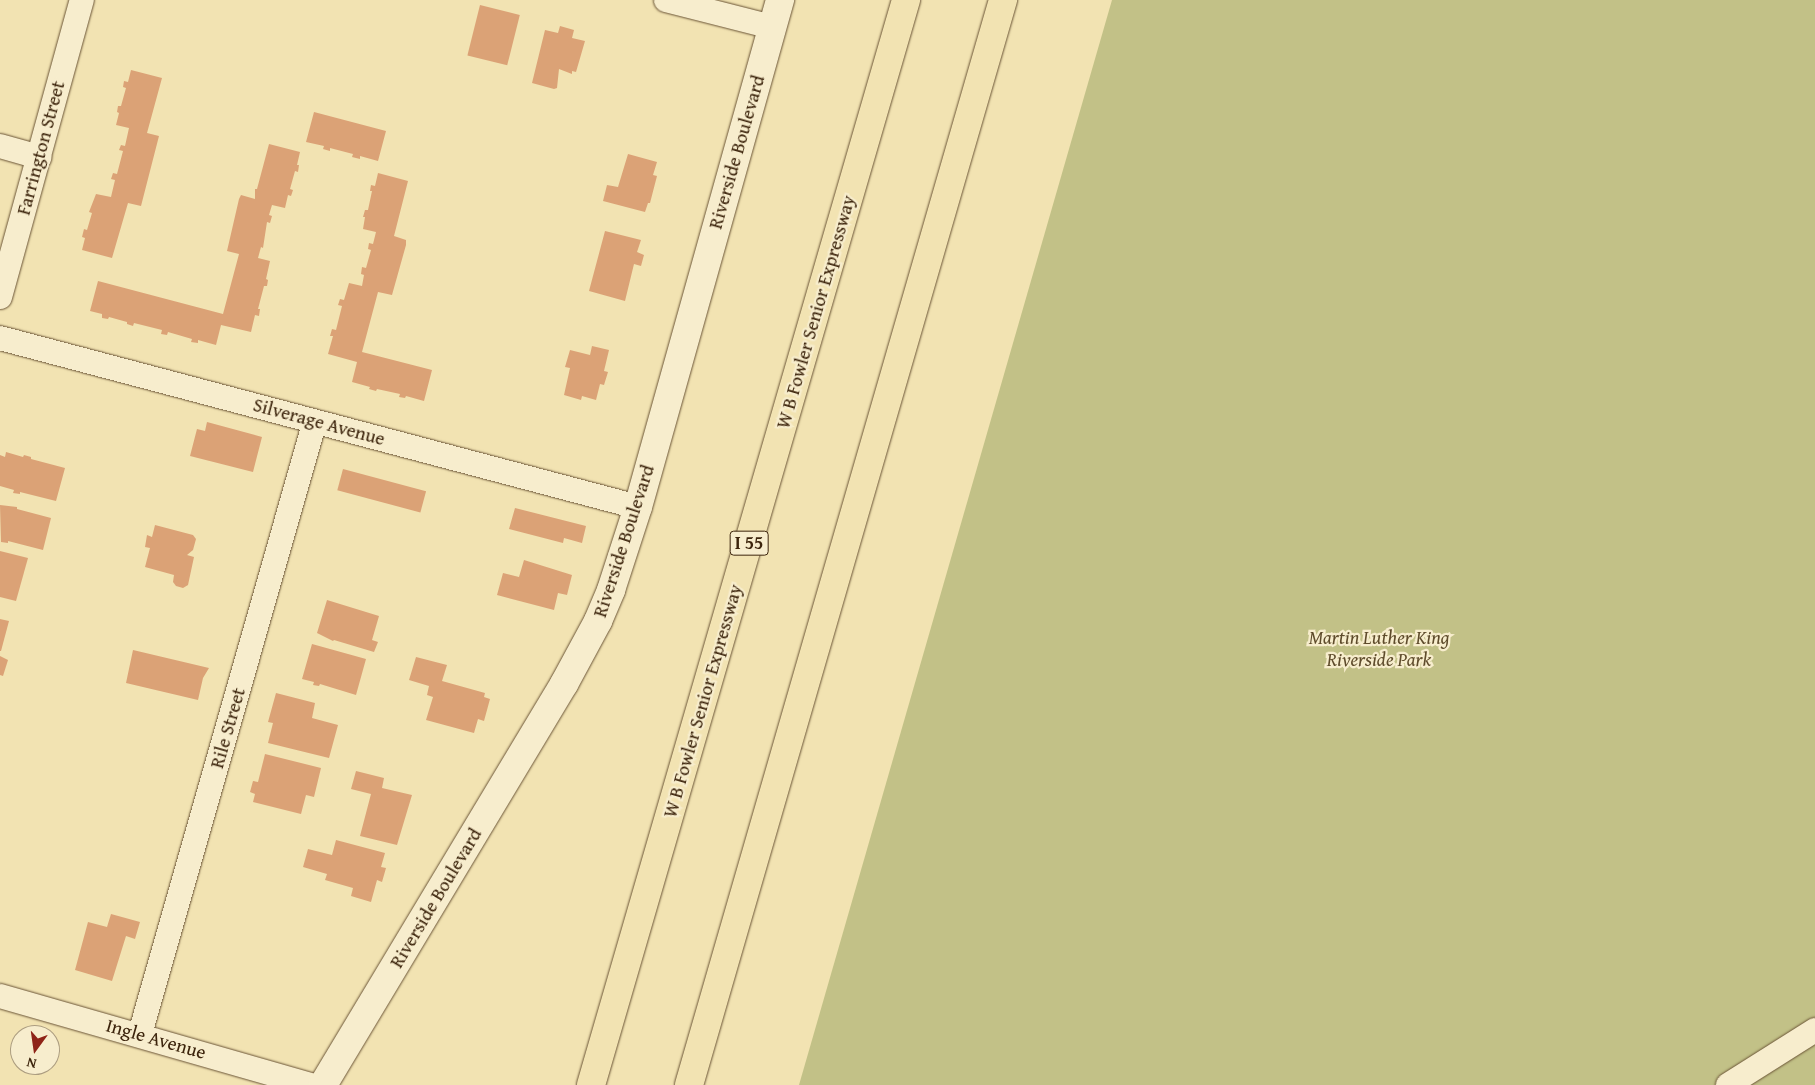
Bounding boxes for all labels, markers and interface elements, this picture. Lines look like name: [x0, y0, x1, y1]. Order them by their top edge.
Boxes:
street label: Riverside Boulevard: [704, 72, 770, 232]
street label: Farrington Street: [12, 78, 70, 218]
street label: W B Fowler Senior Expressway: [772, 193, 860, 431]
street label: Silverage Avenue: [251, 393, 387, 451]
street label: Riverside Boulevard: [589, 462, 659, 620]
road number: I 55: [729, 528, 769, 558]
street label: W B Fowler Senior Expressway: [659, 582, 747, 820]
park label: Martin Luther King Riverside Park: [1309, 627, 1449, 671]
street label: Rile Street: [206, 685, 250, 771]
street label: Riverside Boulevard: [385, 824, 487, 972]
street label: Ingle Avenue: [103, 1014, 209, 1064]
north arrow: [10, 1025, 60, 1075]
text: N: [25, 1053, 39, 1074]

